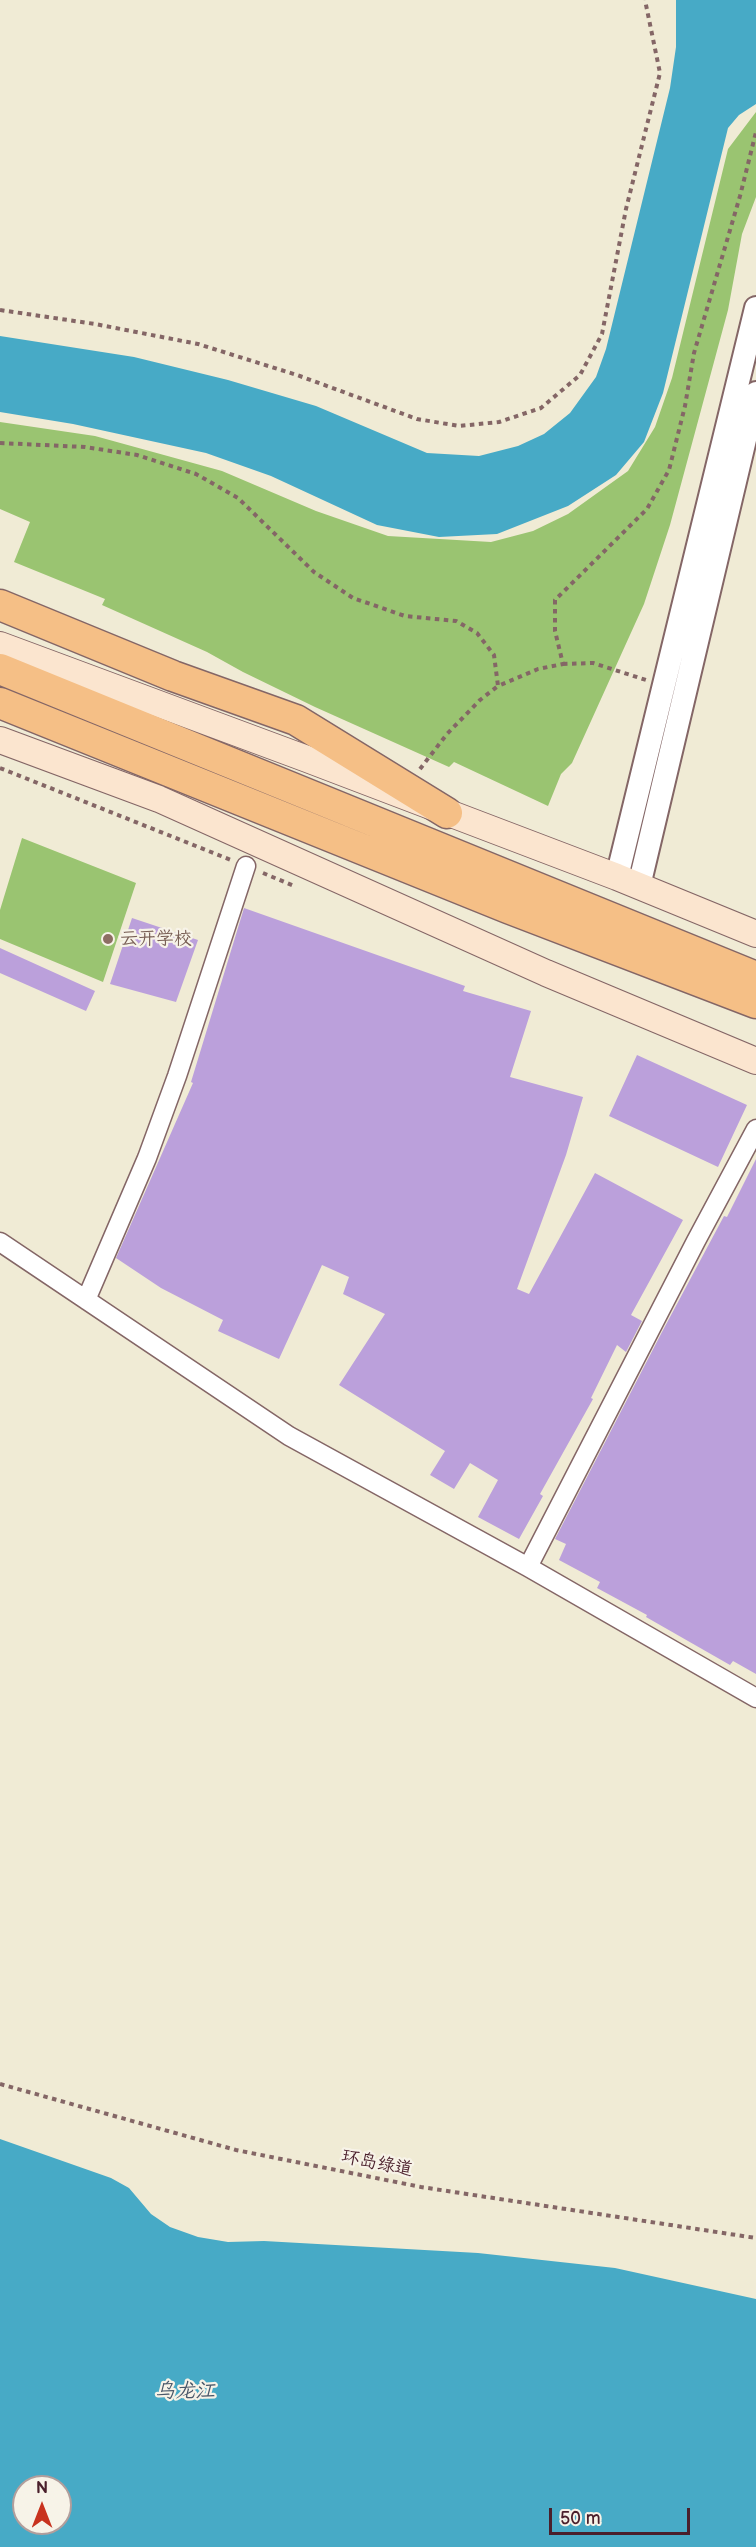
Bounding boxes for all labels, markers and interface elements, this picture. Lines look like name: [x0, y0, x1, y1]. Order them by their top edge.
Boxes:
place label: 云开学校: [120, 928, 192, 950]
marker: 云开学校: [101, 932, 115, 946]
street label: 环岛绿道: [340, 2147, 414, 2181]
water label: 乌龙江: [155, 2380, 215, 2404]
north arrow: [12, 2475, 72, 2535]
text: N: [36, 2479, 48, 2498]
scale bar: [552, 2496, 693, 2534]
text: 50 m: [560, 2508, 601, 2529]

